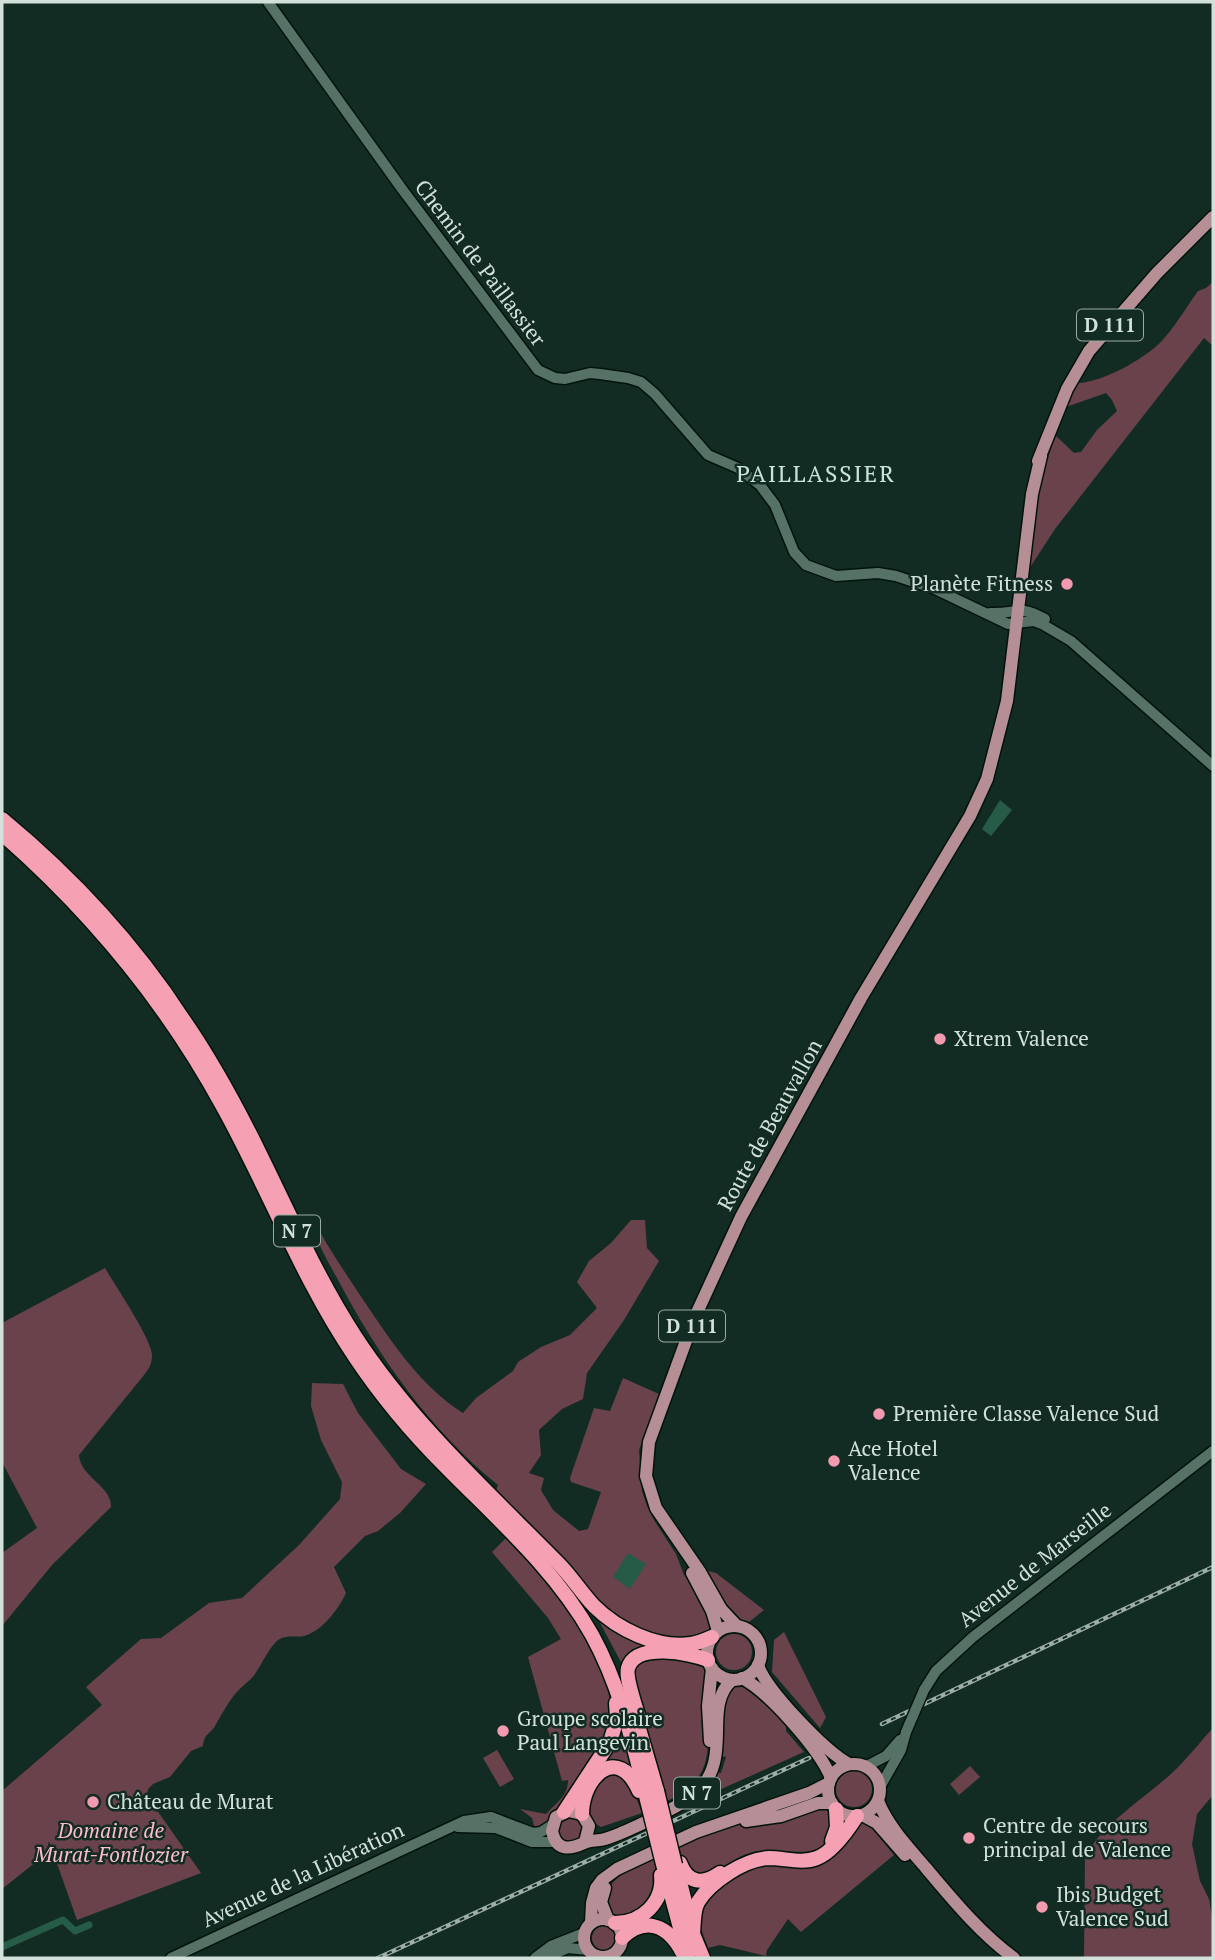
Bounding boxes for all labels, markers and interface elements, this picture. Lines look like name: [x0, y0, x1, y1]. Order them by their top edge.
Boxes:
street label: Chemin de Paillassier: [409, 173, 553, 351]
road number: D 111: [1077, 310, 1143, 340]
district label: PAILLASSIER: [736, 458, 896, 489]
place label: Planète Fitness: [910, 569, 1053, 597]
marker: Planète Fitness: [1059, 576, 1075, 592]
place label: Xtrem Valence: [954, 1024, 1089, 1052]
marker: Xtrem Valence: [932, 1031, 948, 1047]
street label: Route de Beauvallon: [710, 1034, 828, 1215]
road number: N 7: [274, 1216, 320, 1246]
road number: D 111: [659, 1310, 725, 1342]
place label: Première Classe Valence Sud: [893, 1399, 1160, 1427]
marker: Première Classe Valence Sud: [871, 1406, 887, 1422]
place label: Ace Hotel Valence: [848, 1434, 938, 1486]
marker: Ace Hotel Valence: [826, 1453, 842, 1469]
street label: Avenue de Marseille: [952, 1496, 1117, 1633]
place label: Groupe scolaire Paul Langevin: [517, 1704, 663, 1756]
marker: Groupe scolaire Paul Langevin: [495, 1723, 511, 1739]
road number: N 7: [674, 1778, 720, 1809]
place label: Château de Murat: [107, 1787, 274, 1815]
marker: Château de Murat: [85, 1794, 101, 1810]
place label: Centre de secours principal de Valence: [983, 1811, 1171, 1863]
street label: Avenue de la Libération: [197, 1815, 409, 1933]
park label: Domaine de Murat-Fontlozier: [33, 1816, 189, 1868]
marker: Centre de secours principal de Valence: [961, 1830, 977, 1846]
place label: Ibis Budget Valence Sud: [1056, 1880, 1169, 1932]
marker: Ibis Budget Valence Sud: [1034, 1899, 1050, 1915]

